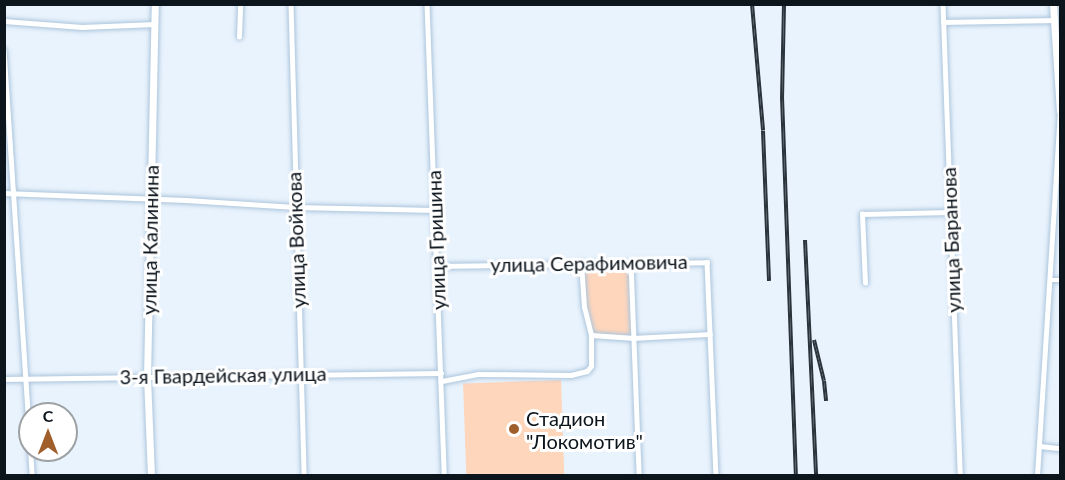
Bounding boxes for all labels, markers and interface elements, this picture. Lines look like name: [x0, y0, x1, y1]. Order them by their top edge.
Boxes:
street label: улица Калинина: [137, 165, 163, 315]
street label: улица Баранова: [936, 167, 966, 313]
street label: улица Гришина: [422, 170, 450, 310]
street label: улица Войкова: [282, 171, 310, 309]
street label: улица Серафимовича: [490, 249, 688, 277]
street label: 3-я Гвардейская улица: [119, 361, 327, 389]
north arrow: [18, 402, 78, 462]
text: С: [43, 406, 53, 425]
place label: Стадион "Локомотив": [526, 406, 643, 453]
marker: Стадион "Локомотив": [507, 422, 521, 436]

